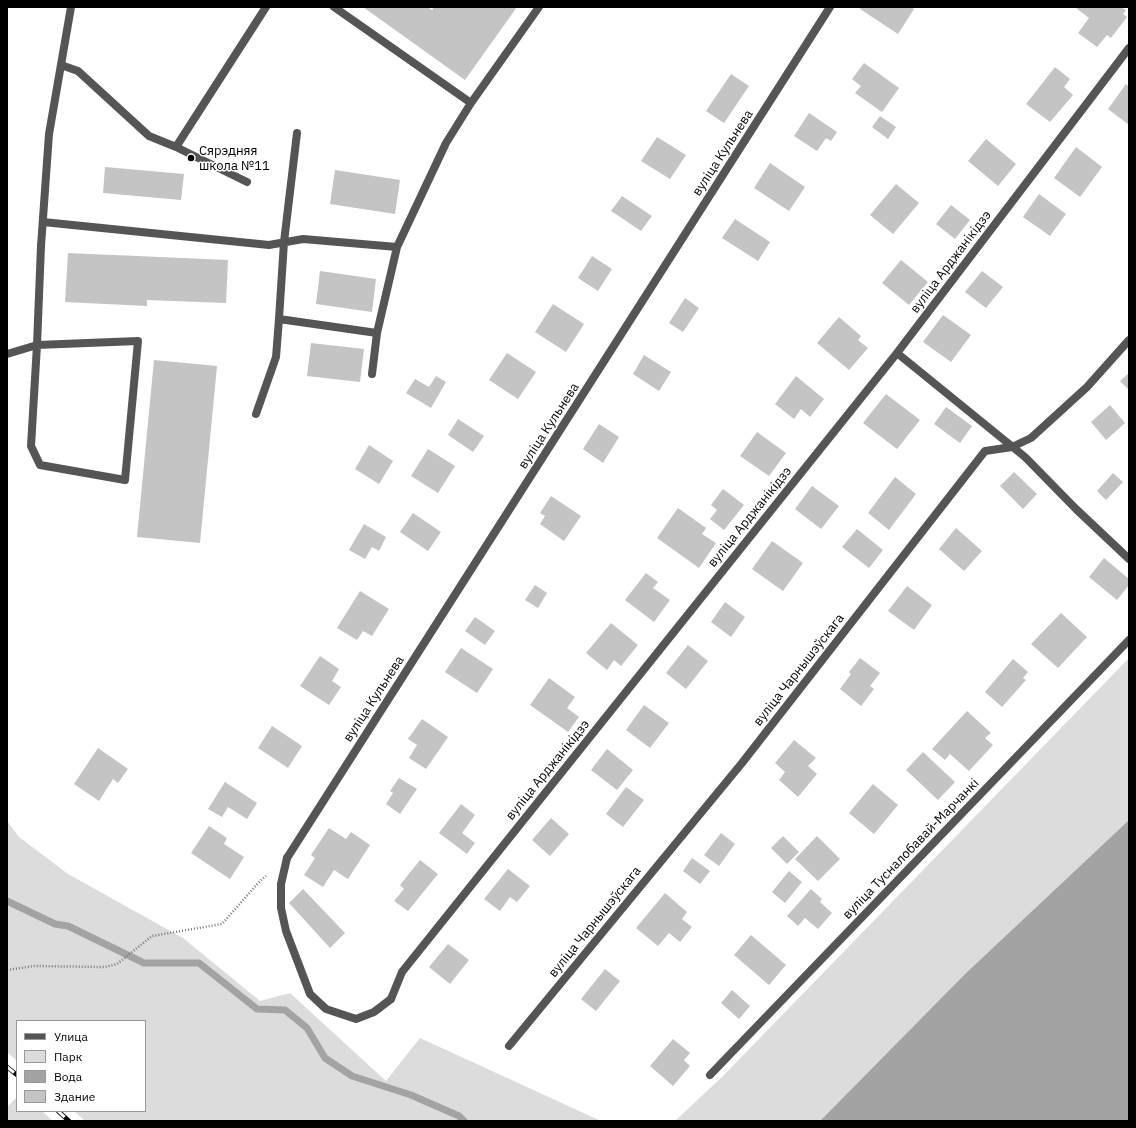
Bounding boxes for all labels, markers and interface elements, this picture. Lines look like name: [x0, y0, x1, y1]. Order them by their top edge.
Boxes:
street label: вуліца Кульнева: [689, 107, 757, 199]
place label: Сярэдняя школа №11: [199, 143, 270, 174]
marker: Сярэдняя школа №11: [186, 153, 196, 163]
street label: вуліца Арджанікідзэ: [907, 208, 995, 316]
street label: вуліца Кульнева: [515, 380, 583, 472]
street label: вуліца Арджанікідзэ: [705, 464, 795, 570]
street label: вуліца Чарнышэўскага: [750, 611, 848, 729]
street label: вуліца Кульнева: [340, 653, 408, 745]
street label: вуліца Арджанікідзэ: [503, 717, 593, 823]
street label: вуліца Тусналобавай-Марчанкі: [840, 776, 982, 922]
street label: вуліца Чарнышэўскага: [546, 864, 644, 980]
legend: [16, 1020, 146, 1112]
text: Улица: [54, 1029, 88, 1044]
text: Парк: [54, 1049, 82, 1064]
text: Вода: [54, 1069, 82, 1084]
text: Здание: [54, 1089, 95, 1104]

